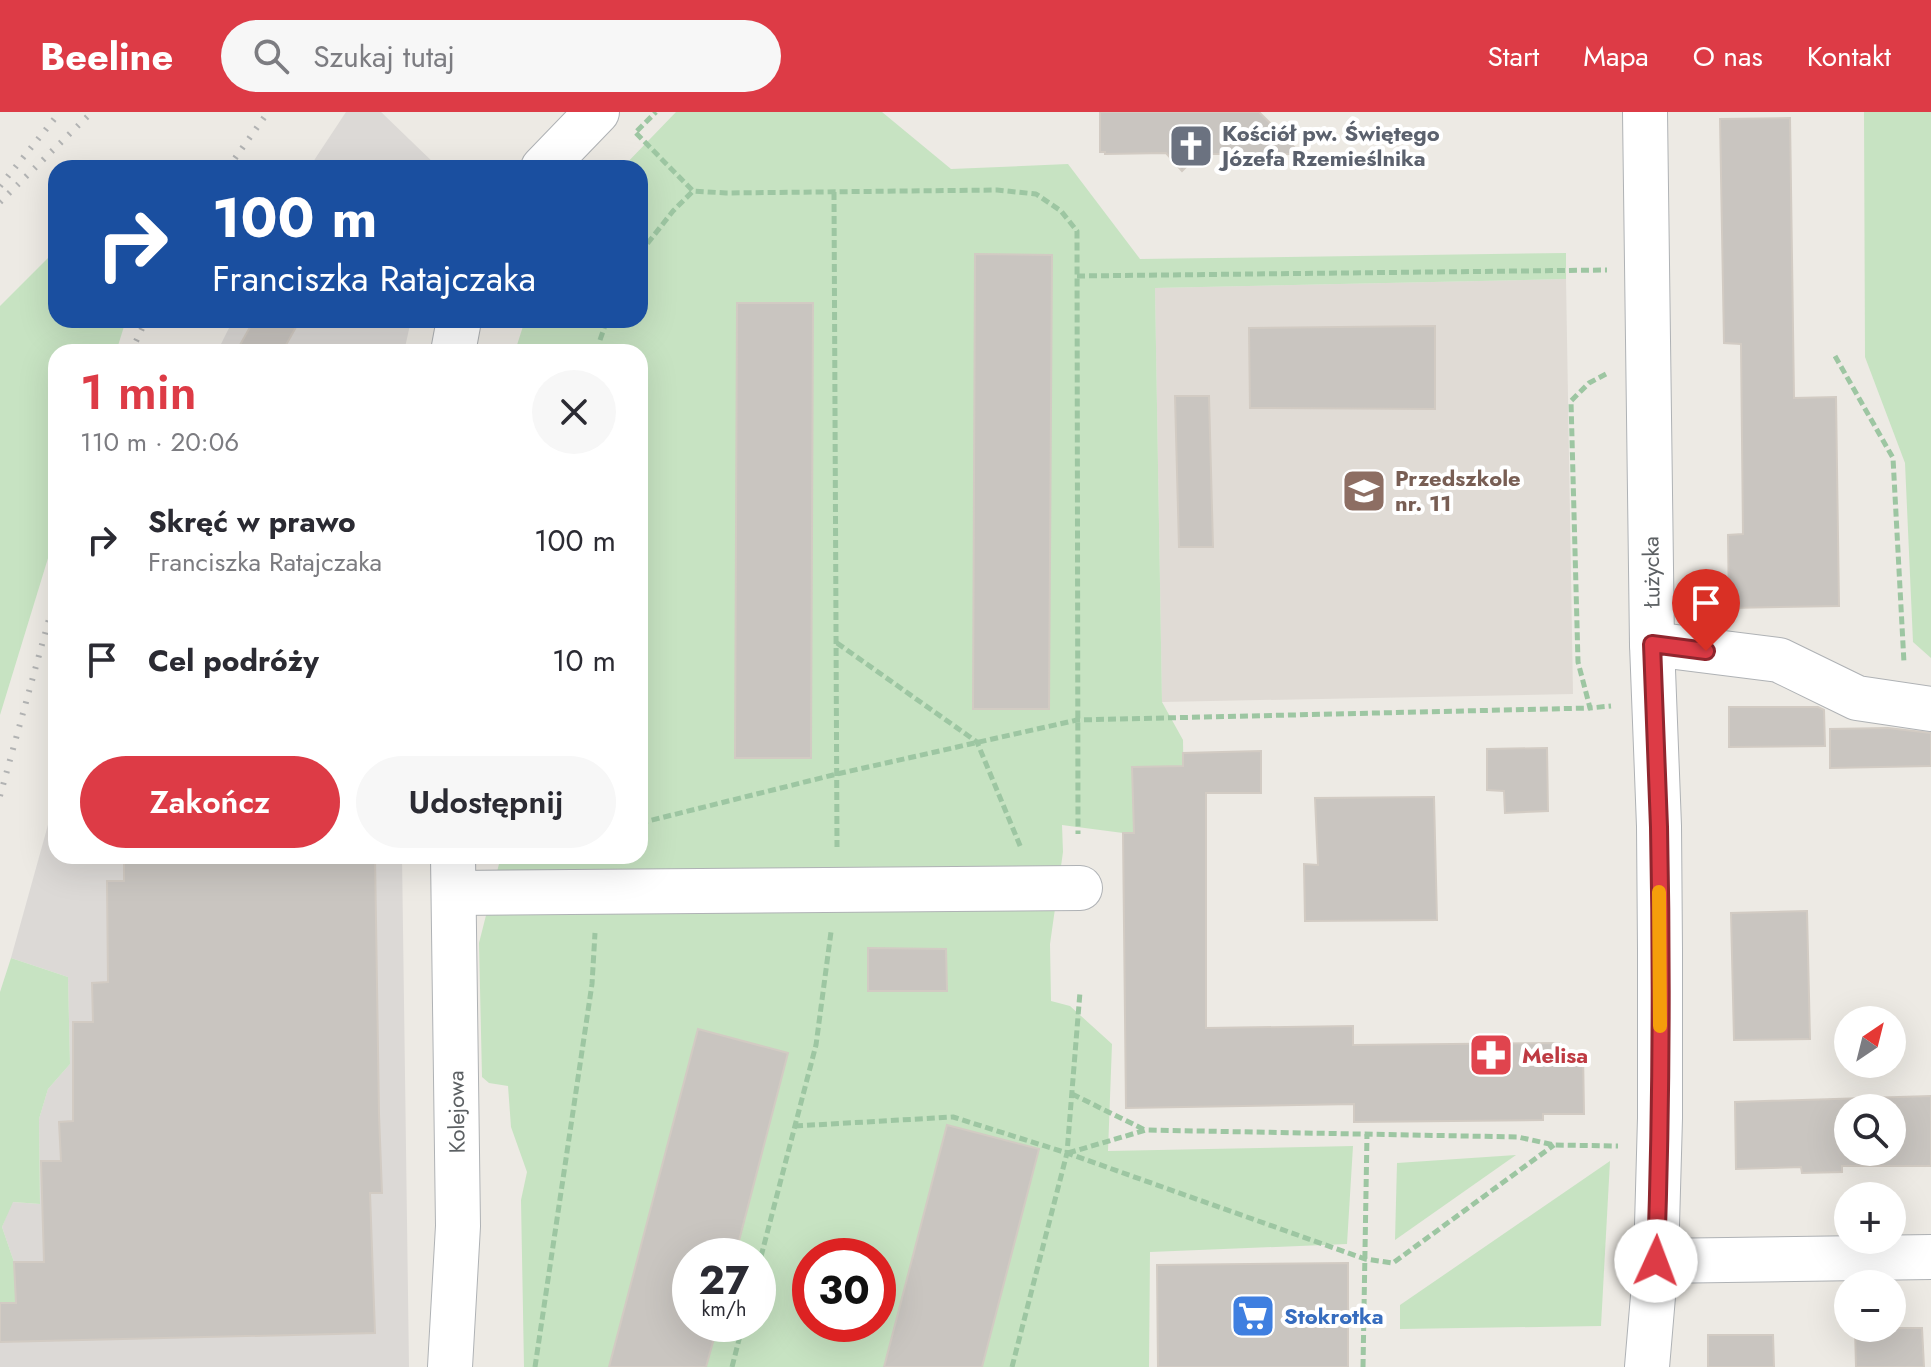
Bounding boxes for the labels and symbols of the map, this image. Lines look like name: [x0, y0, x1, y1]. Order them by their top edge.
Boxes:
place label: Kościół pw. Świętego Józefa Rzemieślnika: [1218, 117, 1440, 174]
church icon: Kościół pw. Świętego Józefa Rzemieślnika: [1167, 122, 1215, 170]
place label: Przedszkole nr. 11: [1395, 462, 1521, 519]
school or university icon: Przedszkole nr. 11: [1340, 467, 1388, 515]
street label: Łużycka: [1634, 536, 1668, 609]
pin: [1672, 569, 1740, 651]
north arrow: [1834, 1006, 1906, 1078]
pharmacy icon: Melisa: [1467, 1031, 1515, 1079]
place label: Melisa: [1522, 1039, 1588, 1071]
street label: Kolejowa: [439, 1070, 473, 1154]
position arrow: [1614, 1219, 1698, 1303]
speed limit sign: 30: [792, 1238, 896, 1342]
supermarket icon: Stokrotka: [1229, 1292, 1277, 1340]
place label: Stokrotka: [1284, 1300, 1384, 1332]

